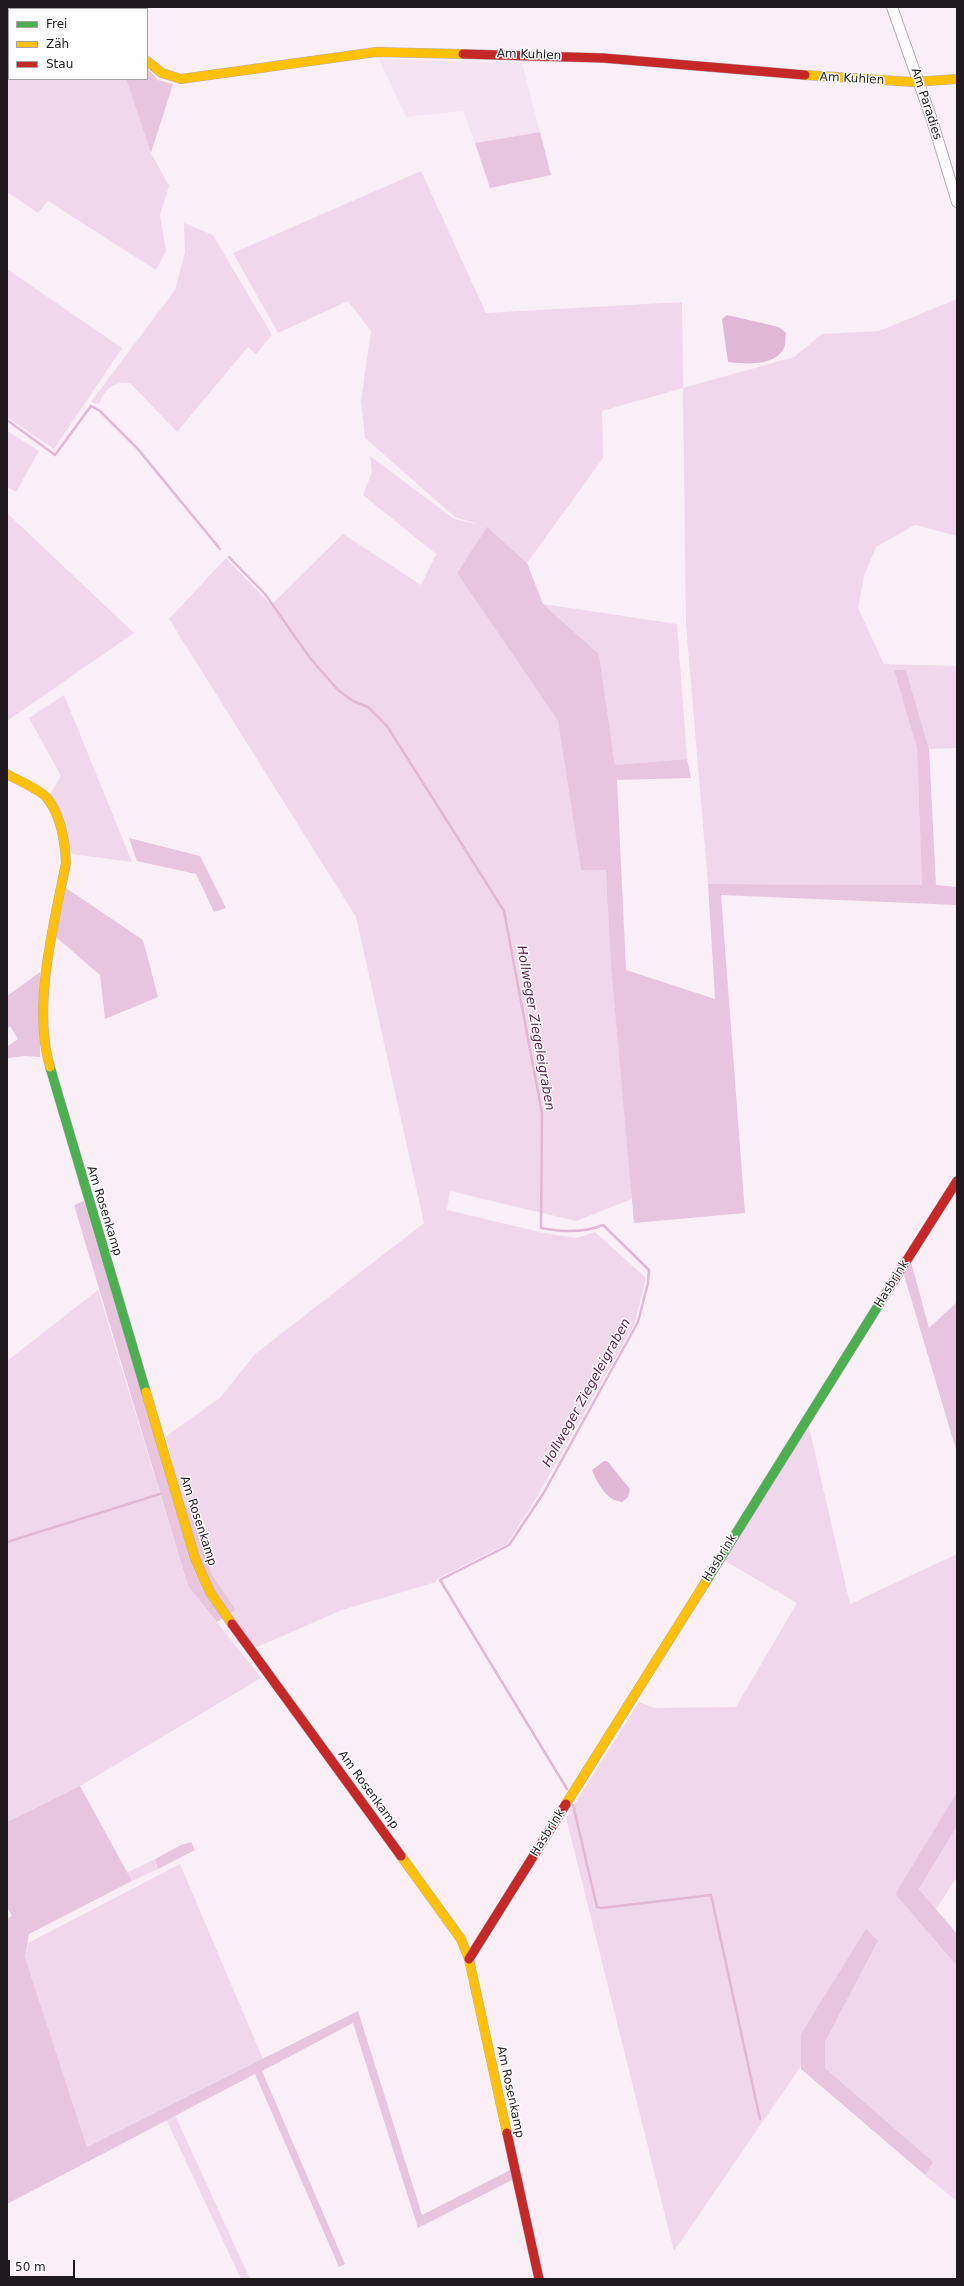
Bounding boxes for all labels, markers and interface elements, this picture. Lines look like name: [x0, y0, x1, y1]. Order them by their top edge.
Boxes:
legend: [8, 8, 148, 80]
text: Frei: [46, 17, 67, 31]
text: Zäh: [46, 37, 69, 51]
street label: Am Kuhlen: [497, 47, 561, 63]
text: Stau: [46, 57, 73, 71]
street label: Am Paradies: [908, 66, 944, 142]
street label: Am Kuhlen: [819, 70, 885, 88]
water label: Hollweger Ziegeleigraben: [513, 944, 557, 1112]
street label: Am Rosenkamp: [83, 1164, 125, 1258]
street label: Hasbrink: [872, 1258, 912, 1310]
water label: Hollweger Ziegeleigraben: [540, 1316, 634, 1470]
street label: Am Rosenkamp: [177, 1474, 219, 1568]
street label: Hasbrink: [700, 1532, 740, 1584]
street label: Am Rosenkamp: [335, 1748, 401, 1832]
street label: Hasbrink: [528, 1807, 568, 1859]
street label: Am Rosenkamp: [493, 2045, 527, 2139]
scale bar: [10, 2252, 77, 2278]
text: 50 m: [15, 2260, 46, 2274]

